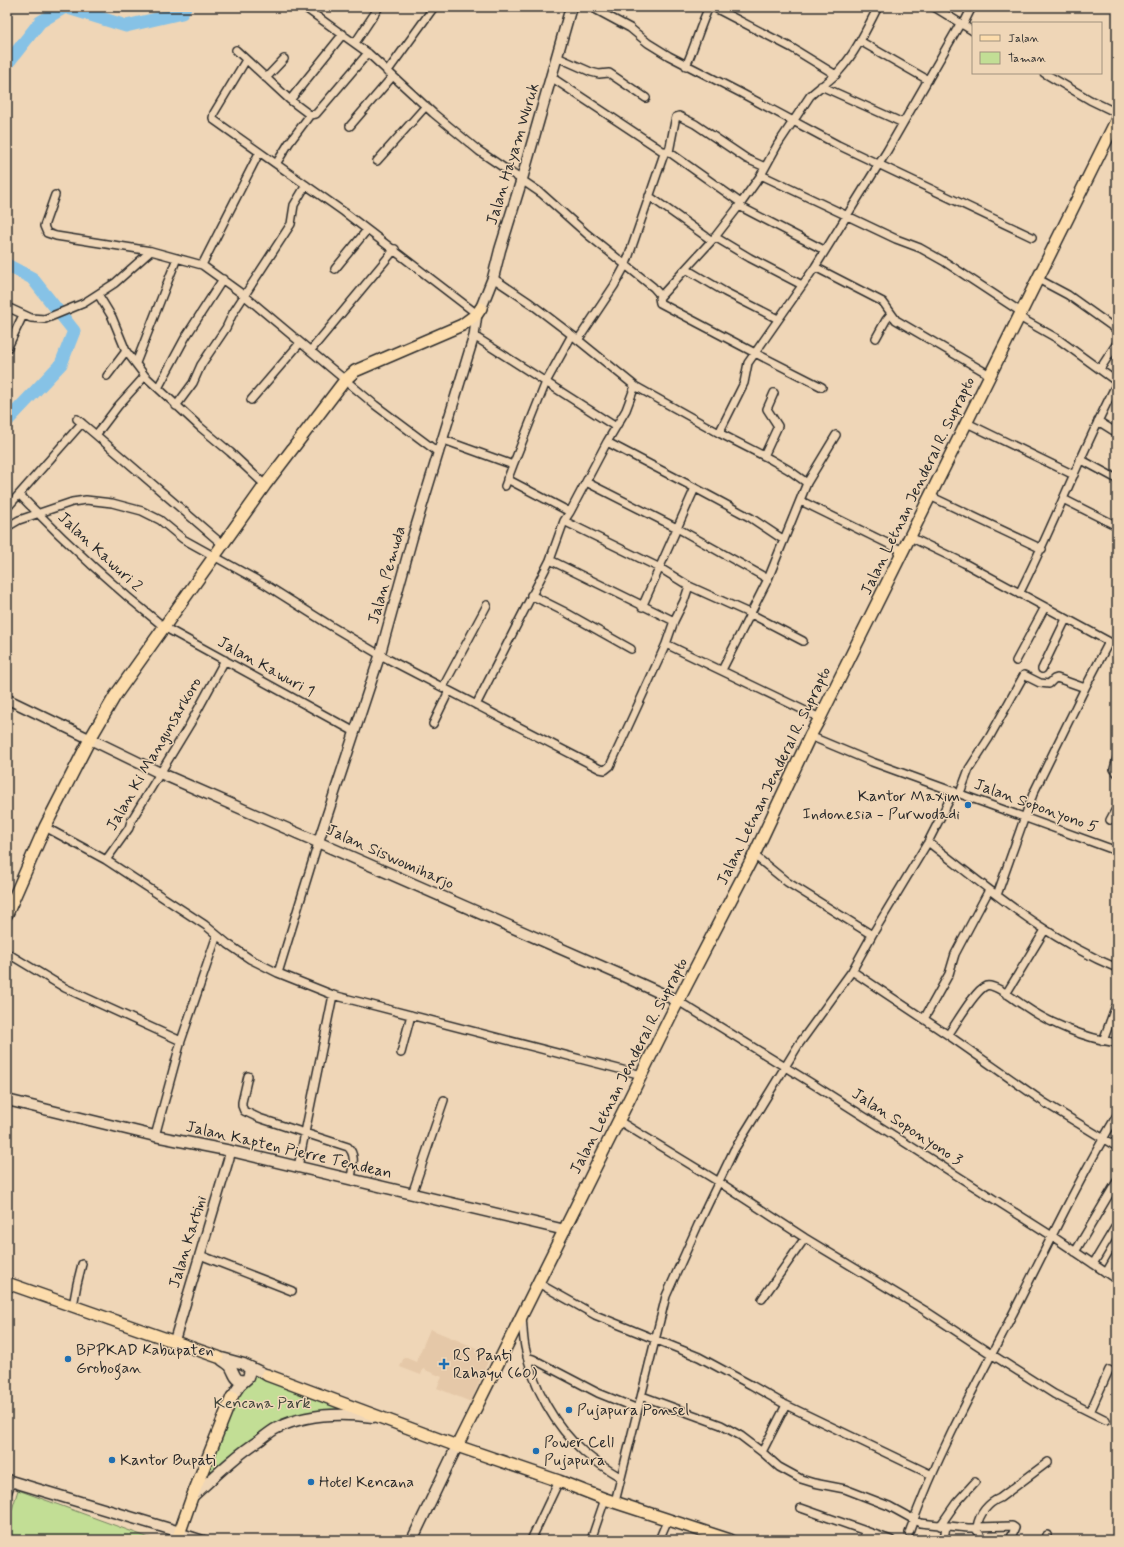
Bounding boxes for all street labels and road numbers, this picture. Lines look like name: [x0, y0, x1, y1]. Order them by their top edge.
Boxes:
street label: Jalan Hayam Wuruk: [481, 80, 545, 228]
street label: Jalan Letnan Jenderal R. Suprapto: [856, 373, 980, 599]
street label: Jalan Kawuri 2: [53, 507, 147, 597]
street label: Jalan Pemuda: [363, 523, 411, 626]
street label: Jalan Kawuri 1: [214, 632, 318, 702]
street label: Jalan Letnan Jenderal R. Suprapto: [712, 663, 836, 889]
street label: Jalan Ki Mangunsarkoro: [101, 673, 207, 834]
street label: Jalan Soponyono 5: [971, 774, 1101, 838]
street label: Jalan Siswomiharjo: [323, 819, 457, 895]
street label: Jalan Letnan Jenderal R. Suprapto: [565, 954, 693, 1178]
street label: Jalan Soponyono 3: [848, 1083, 966, 1171]
street label: Jalan Kapten Pierre Tendean: [184, 1116, 394, 1184]
street label: Jalan Kartini: [164, 1193, 212, 1291]

